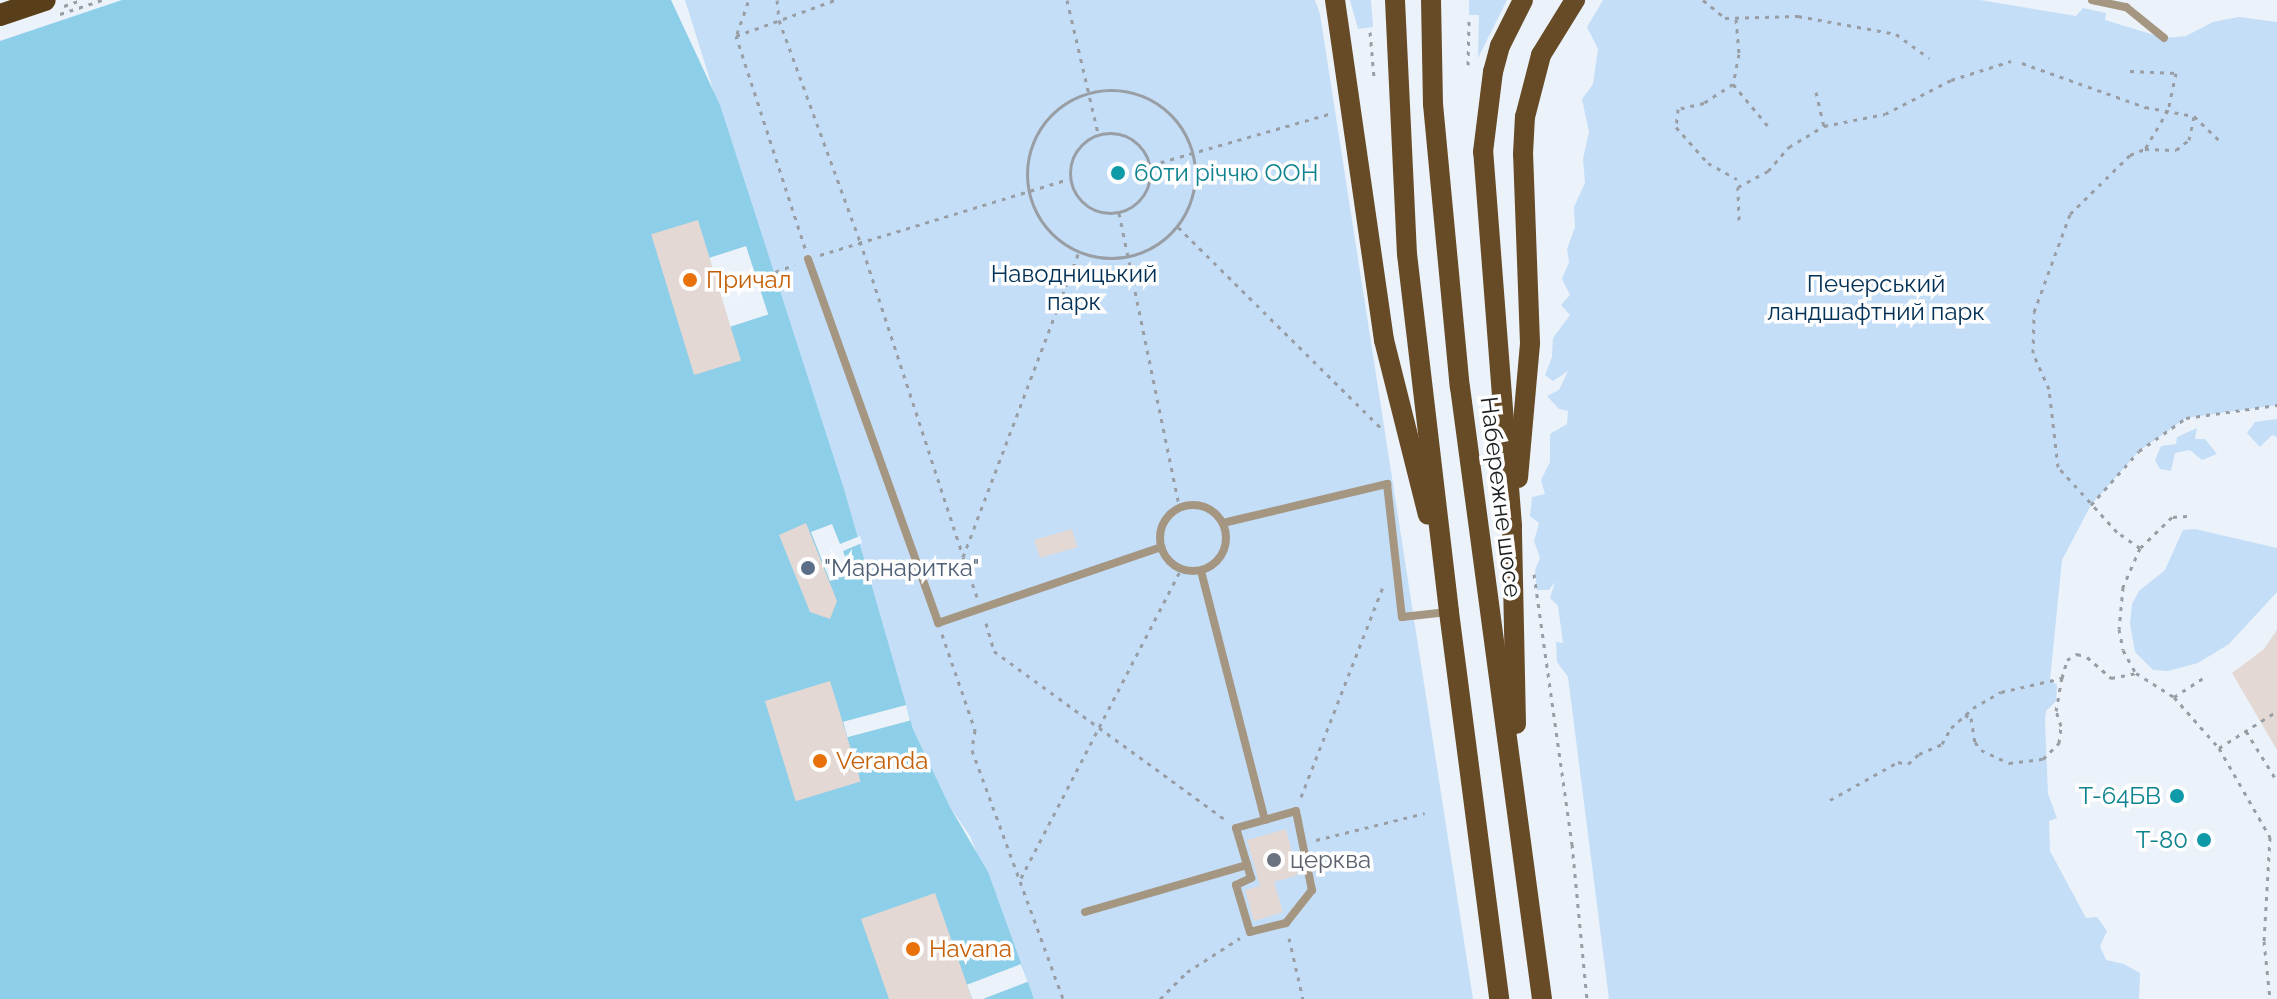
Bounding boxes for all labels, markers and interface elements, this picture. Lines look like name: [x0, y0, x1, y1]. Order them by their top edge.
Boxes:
place label: 60ти річчю ООН: [1134, 159, 1318, 187]
marker: 60ти річчю ООН: [1109, 164, 1127, 182]
park label: Наводницький парк: [991, 260, 1157, 316]
place label: Причал: [706, 266, 791, 294]
park label: Печерський ландшафтний парк: [1767, 270, 1985, 326]
marker: Причал: [681, 271, 699, 289]
street label: Набережне шосе: [1474, 395, 1528, 599]
place label: "Марнаритка": [824, 554, 980, 582]
marker: "Марнаритка": [799, 559, 817, 577]
place label: Veranda: [836, 747, 928, 775]
marker: Veranda: [811, 752, 829, 770]
place label: Т-64БВ: [2079, 782, 2161, 810]
marker: Т-64БВ: [2168, 787, 2186, 805]
place label: Т-80: [2136, 826, 2188, 854]
marker: Т-80: [2195, 831, 2213, 849]
place label: церква: [1290, 846, 1371, 874]
marker: церква: [1265, 851, 1283, 869]
place label: Havana: [929, 935, 1012, 963]
marker: Havana: [904, 940, 922, 958]

